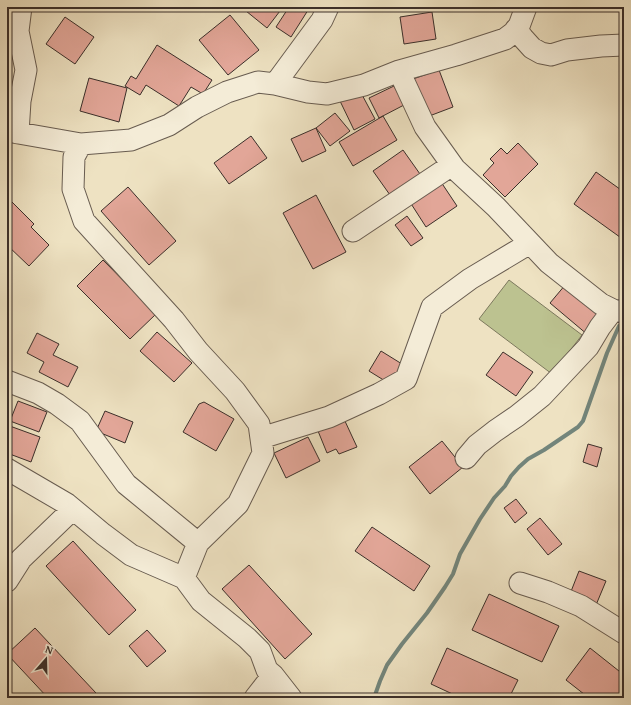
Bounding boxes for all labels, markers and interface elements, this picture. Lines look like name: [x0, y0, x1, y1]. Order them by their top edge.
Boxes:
north arrow: [26, 639, 66, 679]
text: N: [43, 641, 56, 659]

